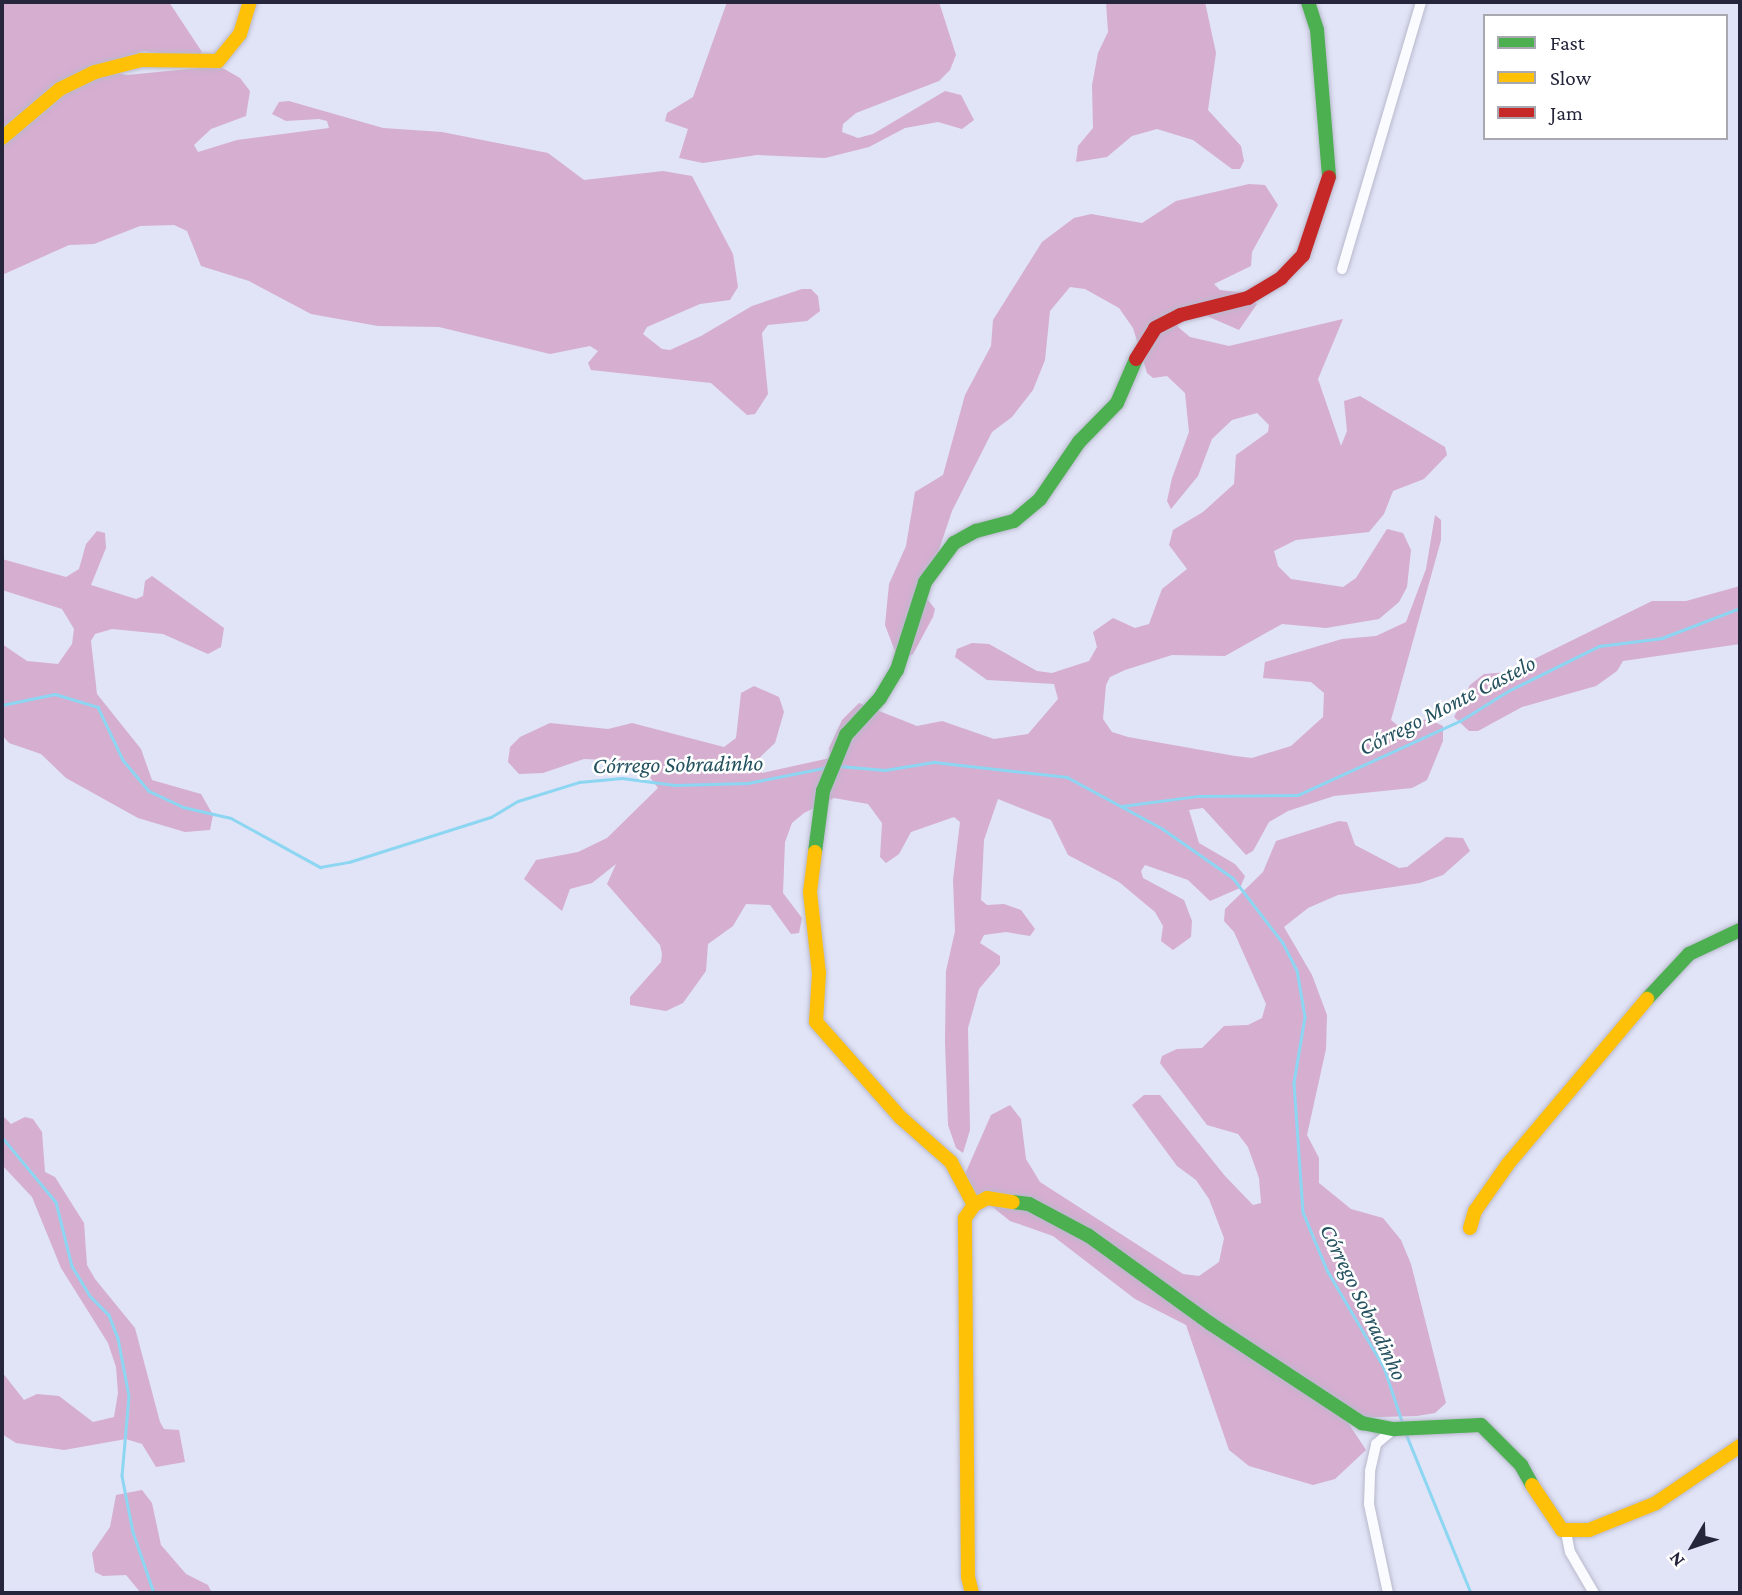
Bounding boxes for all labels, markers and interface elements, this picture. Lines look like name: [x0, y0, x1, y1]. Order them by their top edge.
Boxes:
legend: [1483, 14, 1728, 140]
text: Fast: [1550, 31, 1585, 55]
text: Slow: [1550, 66, 1591, 90]
text: Jam: [1550, 101, 1583, 125]
water label: Córrego Monte Castelo: [1354, 649, 1540, 761]
water label: Córrego Sobradinho: [592, 749, 764, 779]
water label: Córrego Sobradinho: [1314, 1219, 1414, 1385]
north arrow: [1658, 1511, 1728, 1581]
text: N: [1664, 1548, 1689, 1571]

